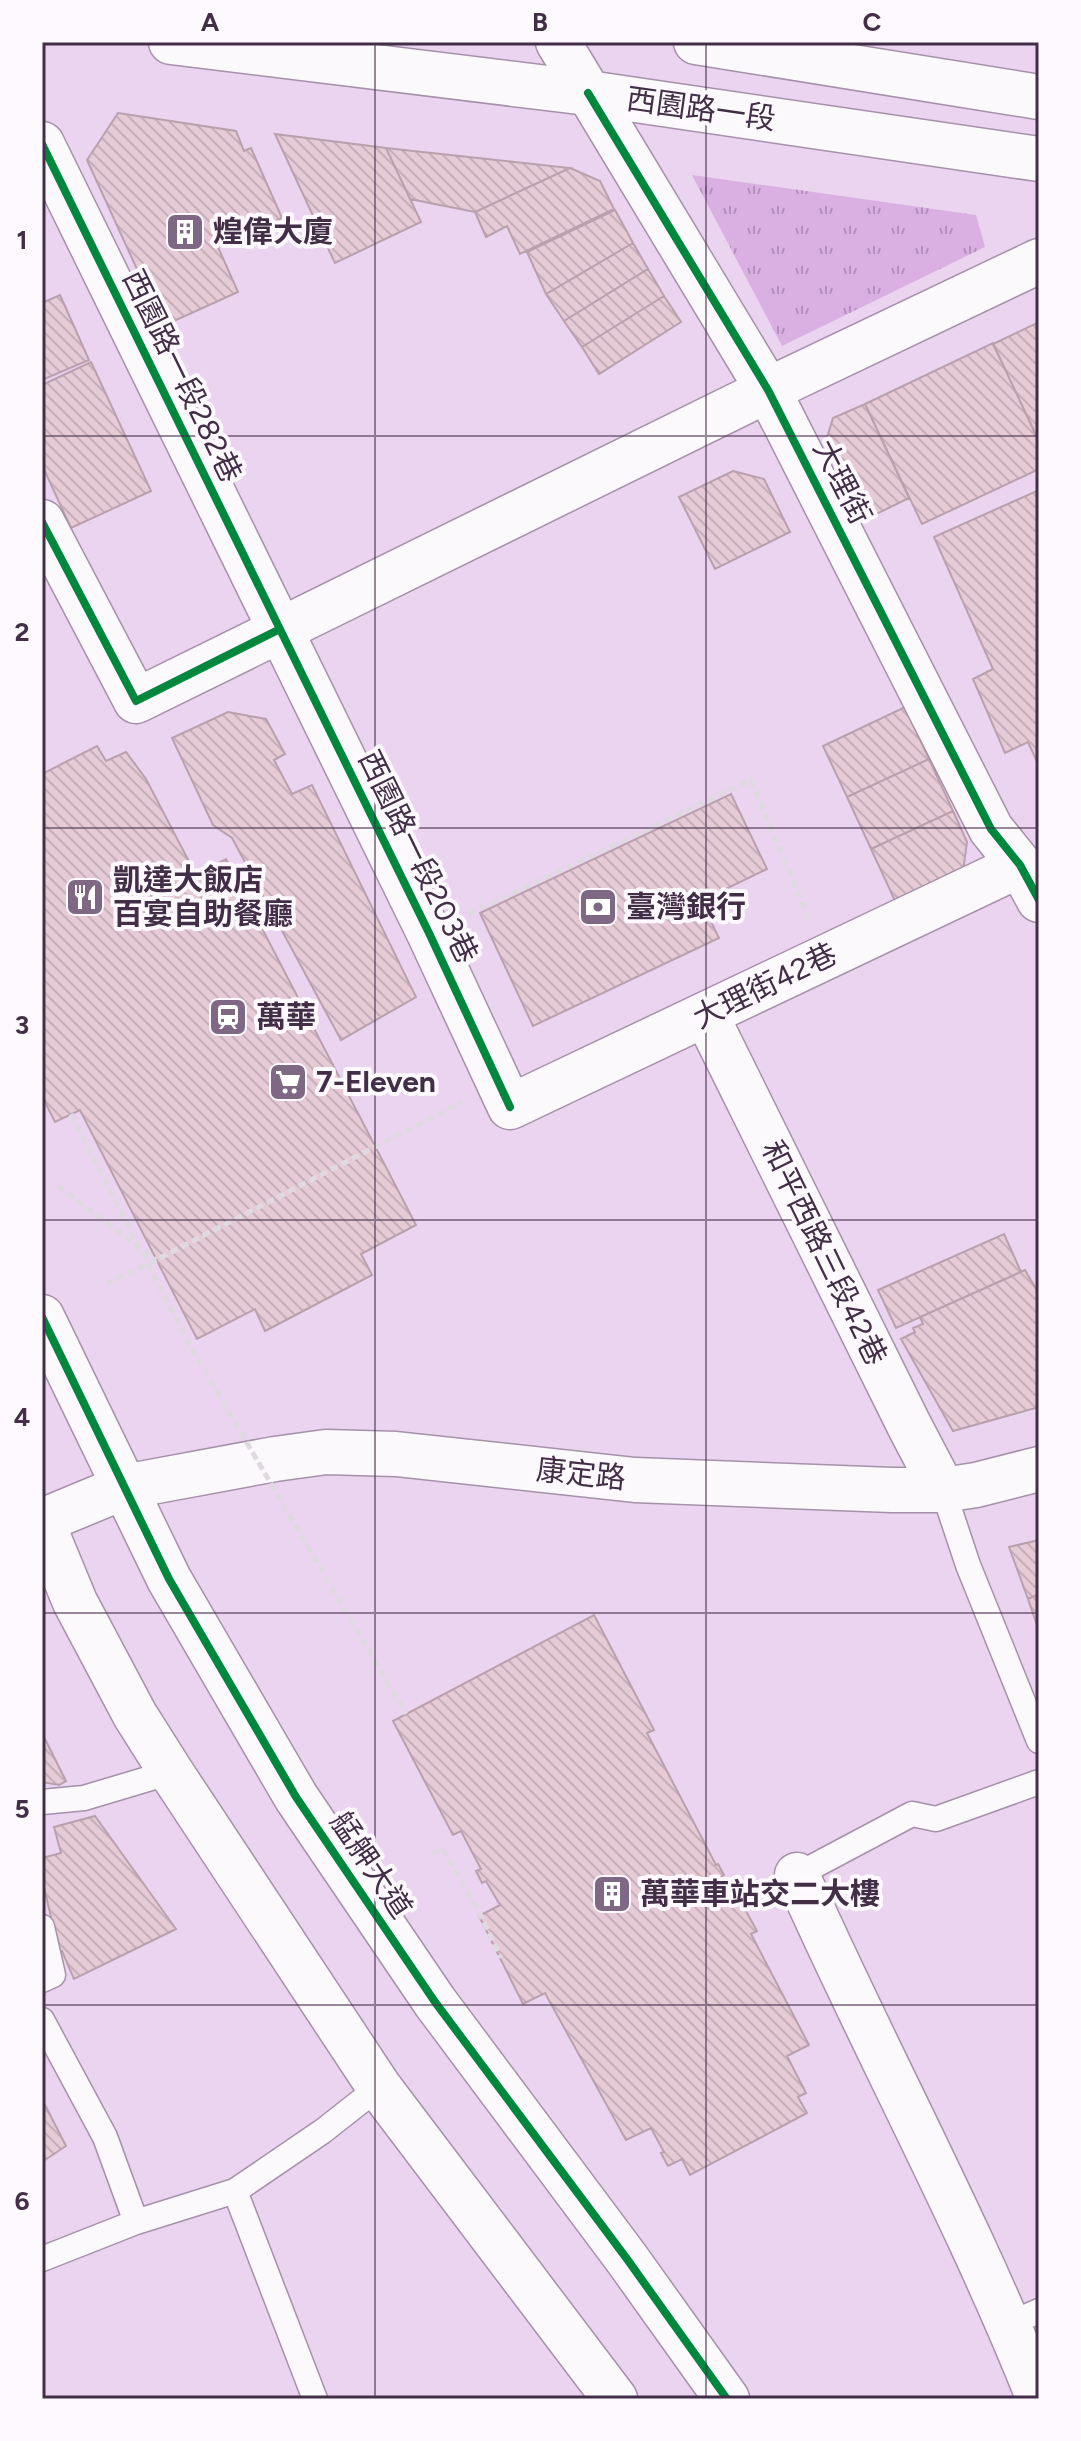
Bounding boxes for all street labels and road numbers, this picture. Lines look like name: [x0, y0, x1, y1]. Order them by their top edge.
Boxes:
street label: 西園路一段: [624, 80, 778, 137]
street label: 西園路一段282巷: [115, 263, 250, 488]
street label: 大理街: [806, 433, 879, 530]
street label: 西園路一段203巷: [351, 744, 486, 969]
street label: 大理街42巷: [687, 935, 843, 1036]
street label: 和平西路三段42巷: [754, 1134, 895, 1371]
street label: 康定路: [534, 1450, 628, 1497]
street label: 艋舺大道: [323, 1805, 420, 1925]

